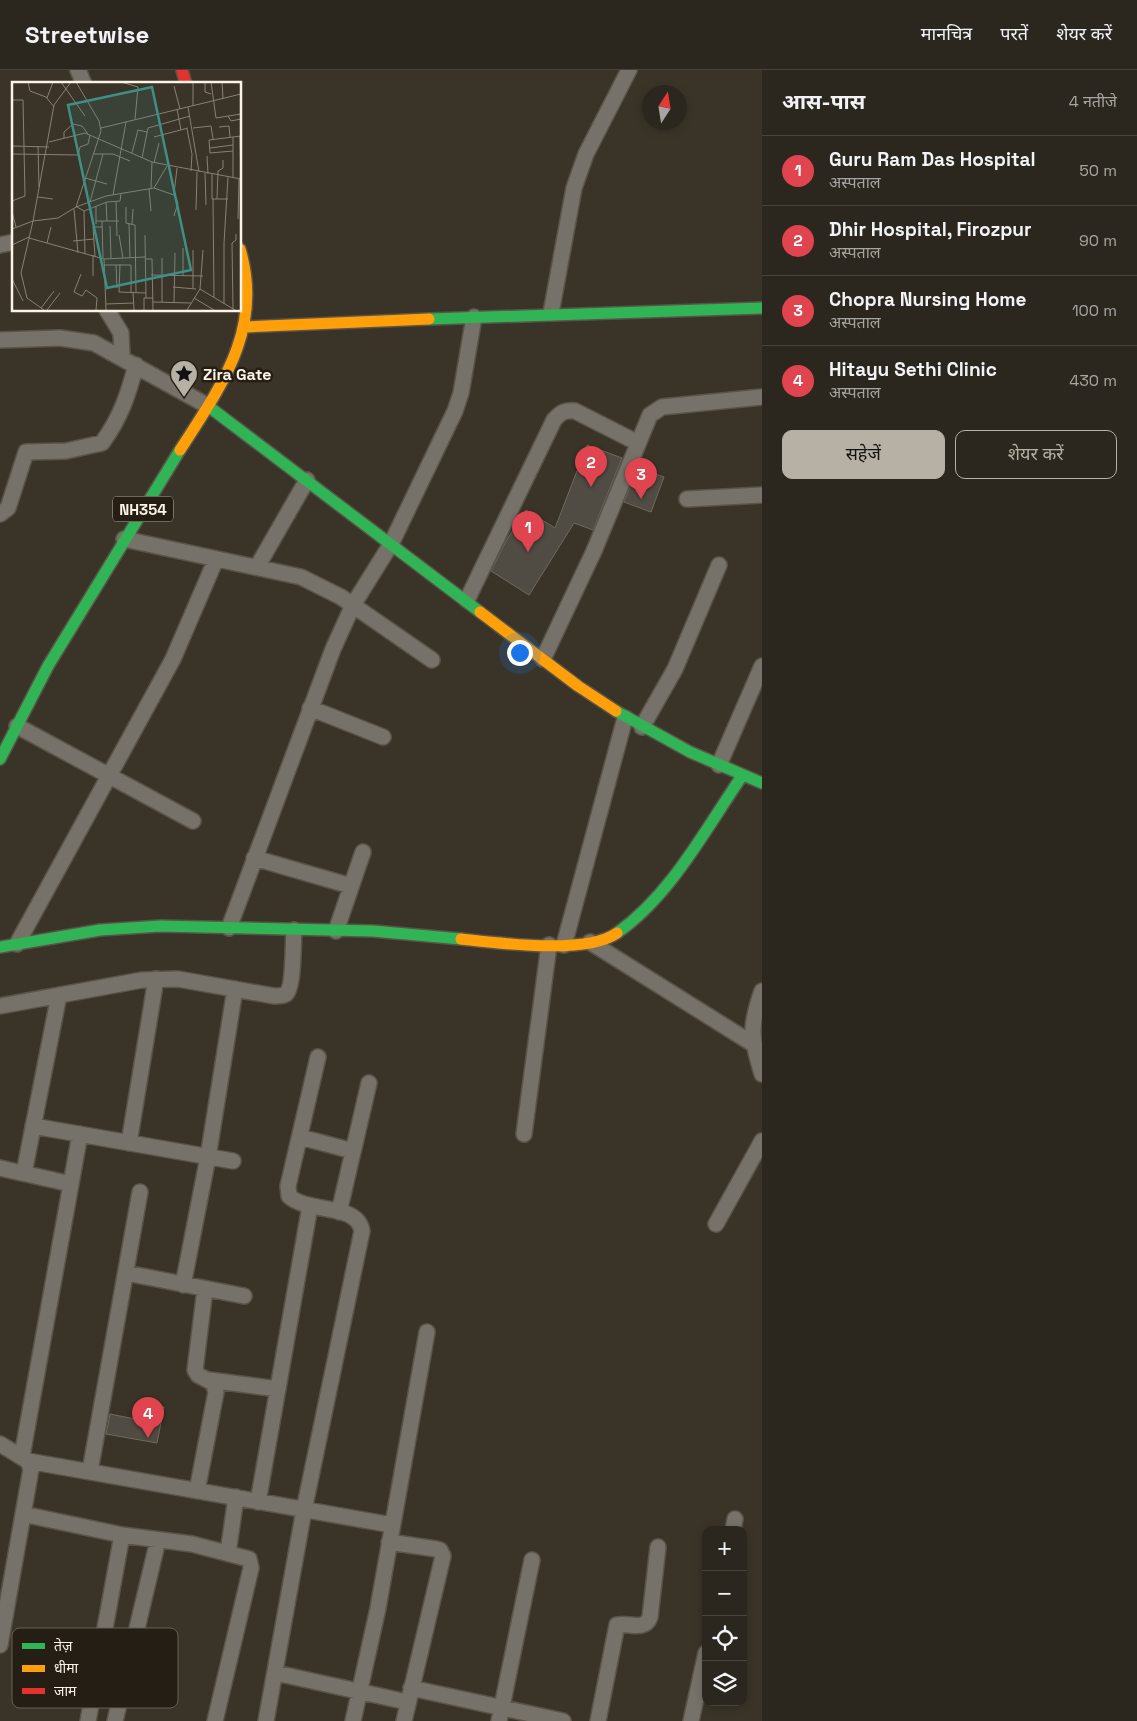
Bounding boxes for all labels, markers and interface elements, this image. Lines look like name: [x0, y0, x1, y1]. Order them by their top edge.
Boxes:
text: Streetwise: [25, 19, 149, 50]
text: मानचित्र: [921, 22, 972, 45]
text: परतें: [1000, 22, 1028, 45]
text: शेयर करें: [1056, 22, 1112, 45]
inset map: [12, 82, 241, 311]
north arrow: [642, 85, 687, 130]
text: आस-पास: [782, 88, 865, 115]
text: 4 नतीजे: [1069, 91, 1117, 112]
text: Guru Ram Das Hospital: [829, 147, 1036, 172]
text: 1: [794, 160, 802, 181]
text: 50 m: [1079, 160, 1117, 181]
text: अस्पताल: [829, 172, 881, 193]
text: Dhir Hospital, Firozpur: [829, 217, 1032, 242]
text: 2: [793, 230, 803, 251]
text: 90 m: [1079, 230, 1117, 251]
text: अस्पताल: [829, 242, 881, 263]
text: Chopra Nursing Home: [829, 287, 1026, 312]
text: 3: [793, 300, 803, 321]
text: 100 m: [1072, 300, 1117, 321]
text: अस्पताल: [829, 312, 881, 333]
text: Hitayu Sethi Clinic: [829, 357, 997, 382]
place icon: Zira Gate: [169, 359, 199, 398]
place label: Zira Gate: [203, 364, 271, 385]
text: 4: [793, 370, 803, 391]
text: 430 m: [1069, 370, 1117, 391]
text: अस्पताल: [829, 382, 881, 403]
button: सहेजें: [782, 430, 945, 479]
button: शेयर करें: [955, 430, 1117, 479]
pin: 2: [575, 446, 607, 487]
pin: 3: [625, 458, 657, 499]
road number: NH354: [113, 496, 173, 522]
pin: 1: [512, 511, 544, 552]
your location: [507, 640, 533, 666]
pin: 4: [132, 1397, 164, 1438]
map controls: [702, 1526, 747, 1706]
button: +: [702, 1526, 747, 1571]
button: −: [702, 1571, 747, 1616]
button: locate: [702, 1616, 747, 1661]
legend: [12, 1628, 178, 1708]
text: तेज़: [54, 1637, 73, 1655]
text: धीमा: [54, 1659, 79, 1677]
button: layers: [702, 1661, 747, 1706]
text: जाम: [54, 1682, 77, 1700]

